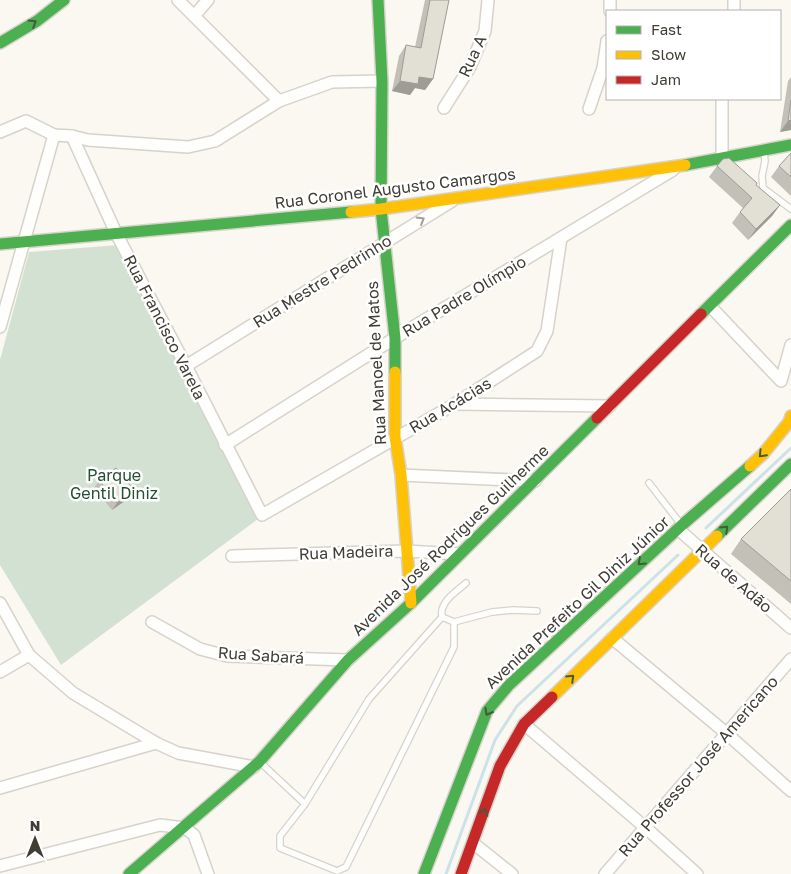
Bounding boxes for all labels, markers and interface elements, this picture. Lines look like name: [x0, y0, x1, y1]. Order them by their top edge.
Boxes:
legend: [606, 10, 781, 100]
one-way arrow: [28, 20, 37, 29]
text: Fast: [651, 20, 682, 38]
street label: Rua A: [454, 32, 490, 80]
text: Slow: [651, 45, 686, 63]
text: Jam: [651, 70, 681, 88]
street label: Rua Coronel Augusto Camargos: [273, 163, 517, 213]
one-way arrow: [415, 217, 424, 227]
street label: Rua Mestre Pedrinho: [249, 230, 395, 332]
street label: Rua Francisco Varela: [120, 251, 210, 403]
street label: Rua Padre Olímpio: [398, 251, 530, 341]
street label: Rua Manoel de Matos: [362, 281, 390, 445]
street label: Rua Acácias: [405, 373, 495, 437]
street label: Avenida José Rodrigues Guilherme: [347, 440, 553, 640]
one-way arrow: [759, 449, 768, 458]
park label: Parque Gentil Diniz: [70, 465, 158, 503]
street label: Avenida Prefeito Gil Diniz Júnior: [481, 511, 673, 693]
one-way arrow: [720, 525, 729, 534]
street label: Rua de Adão: [691, 539, 777, 617]
street label: Rua Madeira: [298, 540, 394, 564]
one-way arrow: [638, 557, 647, 566]
street label: Rua Sabará: [217, 642, 305, 668]
street label: Rua Professor José Americano: [614, 671, 782, 861]
one-way arrow: [565, 675, 574, 684]
one-way arrow: [484, 707, 494, 716]
one-way arrow: [478, 808, 488, 817]
north arrow: [10, 814, 60, 864]
text: N: [30, 817, 40, 834]

